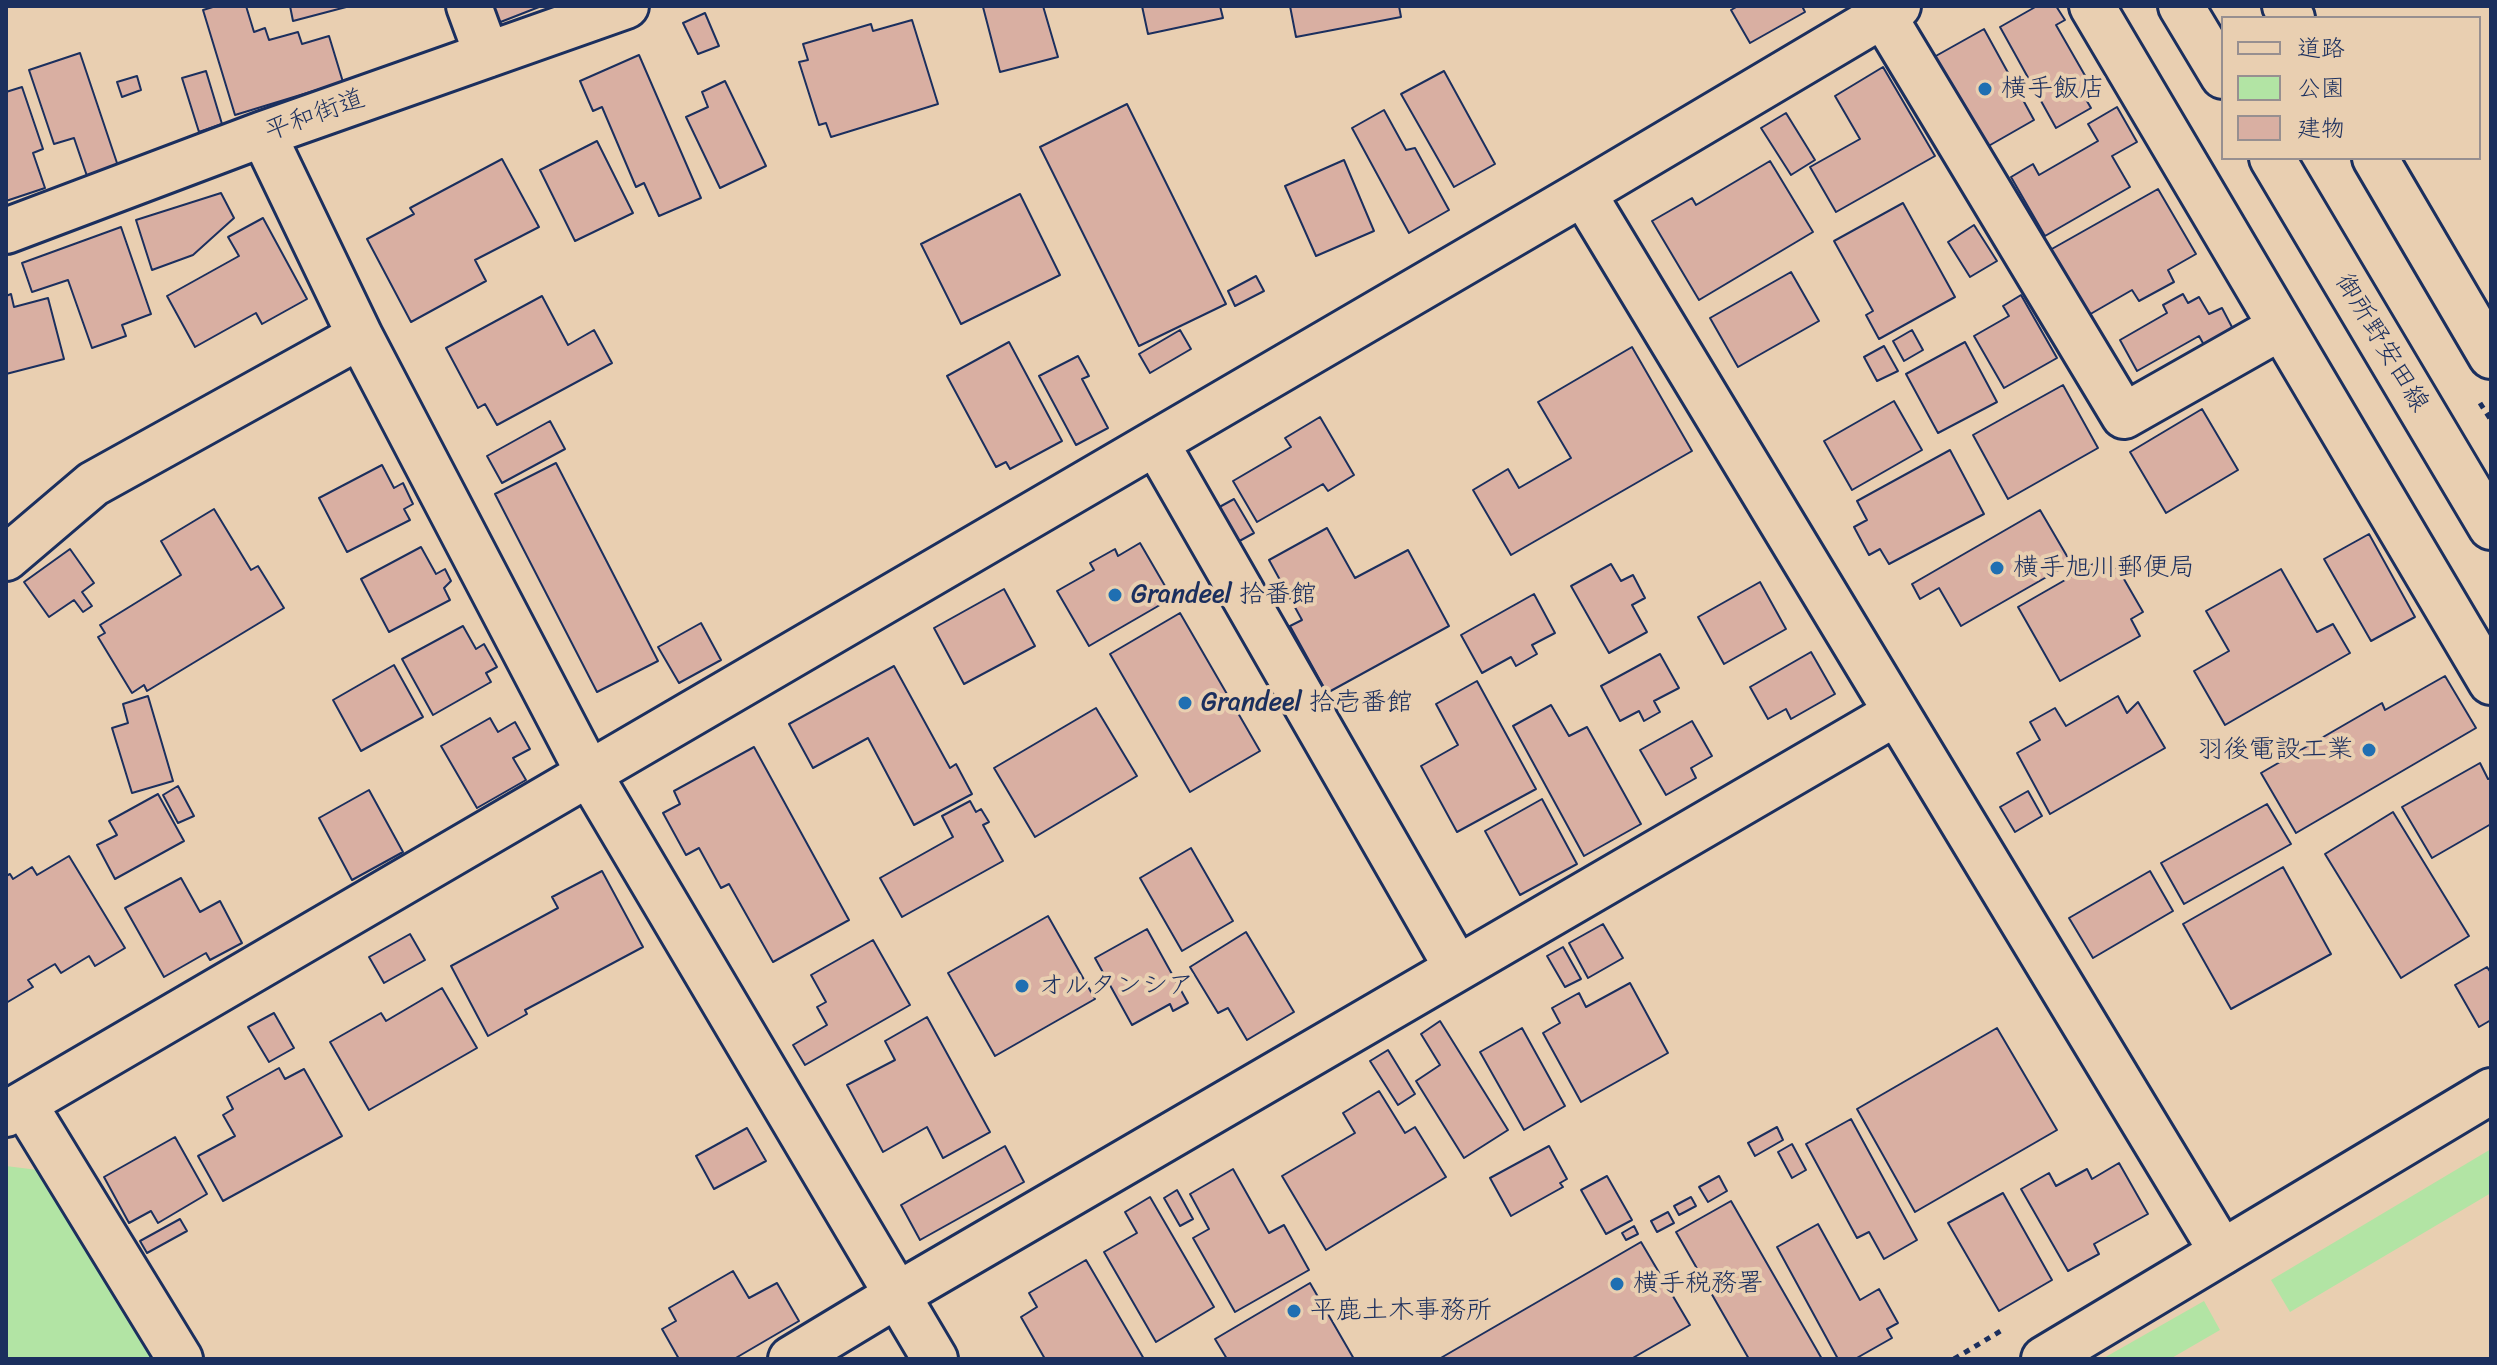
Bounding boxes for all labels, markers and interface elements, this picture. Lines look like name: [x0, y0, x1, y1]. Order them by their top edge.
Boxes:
legend: [2221, 16, 2481, 160]
text: 道路: [2297, 27, 2345, 69]
text: 公園: [2297, 67, 2345, 109]
place label: 横手飯店: [2001, 73, 2105, 105]
marker: 横手飯店: [1976, 80, 1994, 98]
street label: 平和街道: [261, 84, 369, 148]
text: 建物: [2297, 107, 2345, 149]
street label: 御所野安田線: [2327, 268, 2435, 418]
place label: 横手旭川郵便局: [2013, 552, 2195, 584]
marker: 横手旭川郵便局: [1988, 559, 2006, 577]
place label: Grandeel 拾番館: [1131, 579, 1317, 611]
marker: Grandeel 拾番館: [1106, 586, 1124, 604]
place label: Grandeel 拾壱番館: [1201, 687, 1413, 719]
marker: Grandeel 拾壱番館: [1176, 694, 1194, 712]
place label: 羽後電設工業: [2197, 734, 2353, 766]
marker: 羽後電設工業: [2360, 741, 2378, 759]
place label: オルタンシア: [1038, 970, 1194, 1002]
marker: オルタンシア: [1013, 977, 1031, 995]
place label: 横手税務署: [1633, 1268, 1763, 1300]
marker: 横手税務署: [1608, 1275, 1626, 1293]
place label: 平鹿土木事務所: [1310, 1295, 1492, 1327]
marker: 平鹿土木事務所: [1285, 1302, 1303, 1320]

